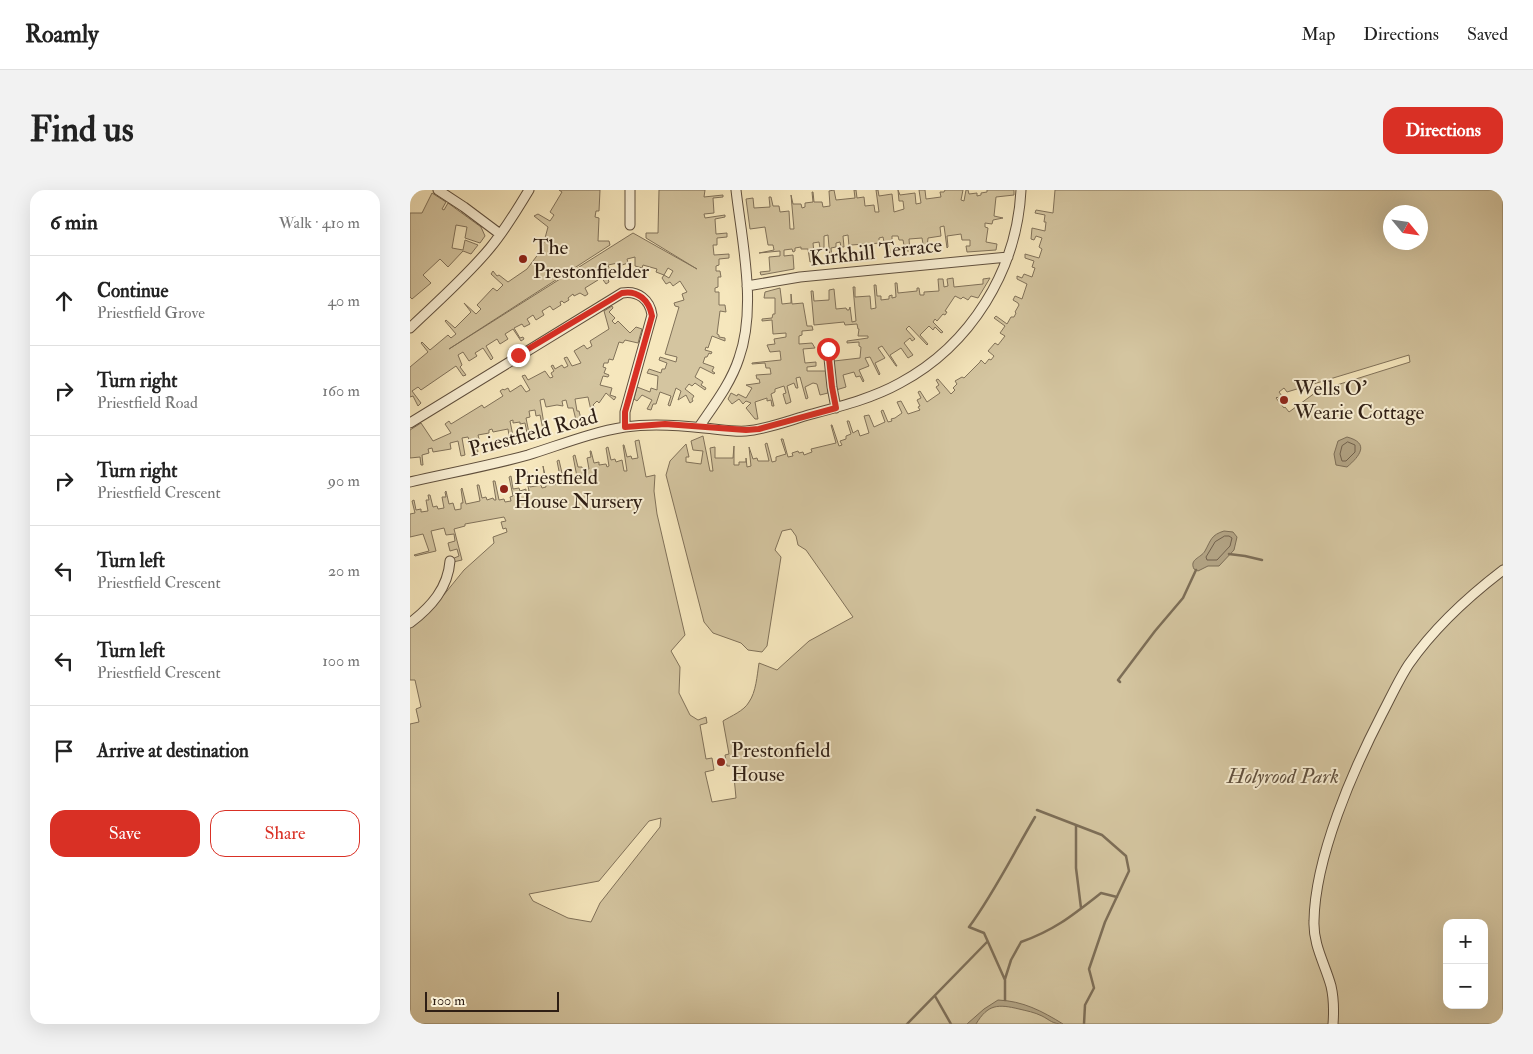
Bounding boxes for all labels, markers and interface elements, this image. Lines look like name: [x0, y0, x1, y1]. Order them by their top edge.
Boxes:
text: Roamly: [25, 19, 99, 50]
text: Map: [1302, 23, 1335, 46]
text: Directions: [1363, 23, 1439, 46]
text: Saved: [1467, 23, 1508, 46]
button: Directions: [1383, 107, 1503, 154]
text: Find us: [30, 108, 134, 152]
north arrow: [1383, 205, 1428, 250]
text: 6 min: [50, 209, 98, 236]
text: Walk · 410 m: [279, 213, 360, 233]
street label: Kirkhill Terrace: [808, 232, 944, 272]
place label: The Prestonfielder: [533, 234, 649, 285]
marker: The Prestonfielder: [517, 253, 529, 265]
text: Continue: [97, 279, 168, 303]
icon: ahead: [50, 287, 78, 315]
text: 40 m: [327, 291, 360, 311]
text: Priestfield Grove: [97, 303, 205, 323]
route start: [817, 338, 840, 361]
route end: [507, 344, 530, 367]
text: Turn right: [97, 369, 177, 393]
place label: Wells O' Wearie Cottage: [1293, 375, 1424, 426]
icon: right: [50, 377, 78, 405]
text: 160 m: [322, 381, 360, 401]
text: Priestfield Road: [97, 393, 198, 413]
marker: Wells O' Wearie Cottage: [1278, 394, 1290, 406]
street label: Priestfield Road: [466, 403, 601, 463]
text: Turn right: [97, 459, 177, 483]
place label: Priestfield House Nursery: [514, 464, 643, 515]
icon: right: [50, 467, 78, 495]
text: 90 m: [328, 471, 360, 491]
text: Priestfield Crescent: [97, 483, 221, 503]
marker: Priestfield House Nursery: [498, 483, 510, 495]
text: Turn left: [97, 549, 165, 573]
icon: left: [50, 557, 78, 585]
text: 20 m: [328, 561, 360, 581]
text: Priestfield Crescent: [97, 573, 221, 593]
text: Turn left: [97, 639, 165, 663]
icon: left: [50, 647, 78, 675]
text: 100 m: [322, 651, 360, 671]
text: Priestfield Crescent: [97, 663, 221, 683]
icon: arrive: [50, 737, 78, 765]
place label: Prestonfield House: [731, 737, 831, 788]
text: Arrive at destination: [97, 739, 249, 763]
marker: Prestonfield House: [715, 756, 727, 768]
park label: Holyrood Park: [1226, 763, 1339, 790]
button: Save: [50, 810, 200, 857]
button: Share: [210, 810, 360, 857]
map controls: [1443, 919, 1488, 1009]
button: +: [1443, 919, 1488, 964]
button: −: [1443, 964, 1488, 1009]
scale bar: [425, 989, 559, 1012]
text: 100 m: [432, 992, 465, 1009]

